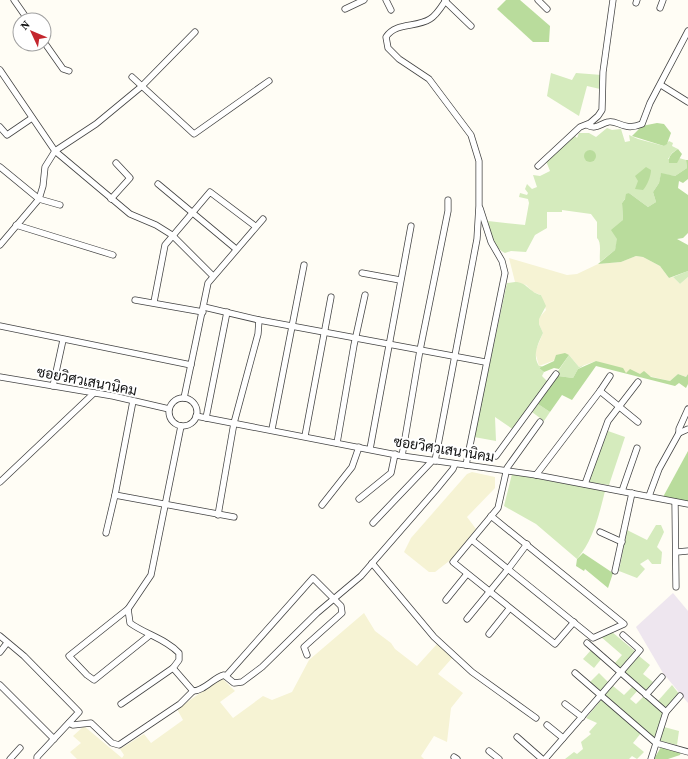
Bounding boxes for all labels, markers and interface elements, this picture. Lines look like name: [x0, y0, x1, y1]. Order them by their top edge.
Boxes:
north arrow: [12, 12, 52, 52]
text: N: [17, 17, 33, 33]
street label: ซอยวิศวเสนานิคม: [35, 361, 139, 401]
street label: ซอยวิศวเสนานิคม: [392, 431, 496, 467]

